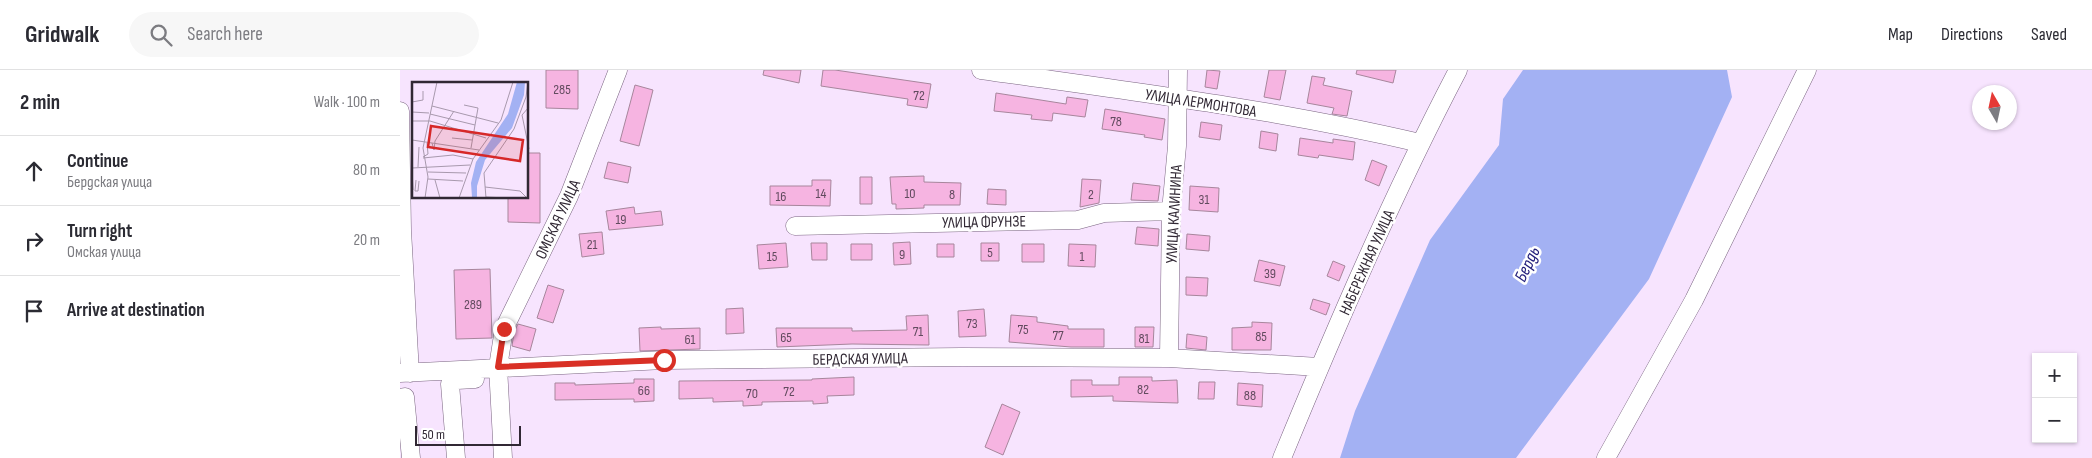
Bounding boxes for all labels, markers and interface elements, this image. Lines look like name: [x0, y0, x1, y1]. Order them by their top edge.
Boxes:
search box: [129, 12, 479, 57]
text: Gridwalk: [25, 20, 99, 49]
icon: search: [147, 21, 175, 49]
text: Search here: [187, 23, 263, 46]
text: Map: [1888, 24, 1913, 45]
text: Directions: [1941, 24, 2003, 45]
text: Saved: [2031, 24, 2067, 45]
house number: 285: [553, 81, 571, 98]
inset map: [412, 82, 529, 199]
street label: УЛИЦА ЛЕРМОНТОВА: [1144, 85, 1258, 122]
north arrow: [1972, 85, 2017, 130]
house number: 72: [913, 87, 925, 104]
text: 2 min: [20, 90, 60, 115]
text: Walk · 100 m: [314, 93, 380, 112]
house number: 78: [1110, 113, 1122, 130]
text: Continue: [67, 150, 128, 173]
icon: ahead: [20, 157, 48, 185]
text: 80 m: [353, 161, 380, 180]
street label: УЛИЦА КАЛИНИНА: [1162, 164, 1187, 264]
text: Бердская улица: [67, 173, 152, 192]
street label: ОМСКАЯ УЛИЦА: [532, 177, 585, 262]
house number: 14: [816, 185, 827, 202]
house number: 10: [904, 185, 916, 202]
house number: 8: [949, 186, 955, 203]
house number: 2: [1088, 186, 1094, 203]
house number: 16: [775, 188, 787, 205]
house number: 31: [1199, 191, 1209, 208]
street label: НАБЕРЕЖНАЯ УЛИЦА: [1336, 207, 1399, 318]
house number: 19: [615, 211, 627, 228]
street label: УЛИЦА ФРУНЗЕ: [942, 212, 1026, 233]
text: Turn right: [67, 220, 132, 243]
icon: right: [20, 227, 48, 255]
text: 20 m: [353, 231, 380, 250]
house number: 21: [587, 236, 597, 253]
text: Омская улица: [67, 243, 141, 262]
water label: Бердь: [1510, 243, 1545, 285]
house number: 5: [987, 244, 993, 261]
house number: 9: [899, 246, 905, 263]
house number: 15: [767, 248, 778, 265]
house number: 1: [1080, 248, 1085, 265]
house number: 39: [1264, 265, 1276, 282]
house number: 289: [464, 296, 482, 313]
icon: arrive: [20, 297, 48, 325]
text: Arrive at destination: [67, 299, 205, 322]
house number: 73: [966, 315, 978, 332]
route end: [493, 318, 516, 341]
house number: 75: [1017, 321, 1029, 338]
house number: 71: [913, 323, 923, 340]
house number: 77: [1052, 327, 1064, 344]
house number: 85: [1255, 328, 1267, 345]
house number: 65: [780, 329, 792, 346]
house number: 81: [1138, 330, 1150, 347]
house number: 61: [684, 331, 696, 348]
route start: [653, 349, 676, 372]
street label: БЕРДСКАЯ УЛИЦА: [812, 349, 908, 370]
map controls: [2032, 353, 2077, 443]
button: +: [2032, 353, 2077, 398]
house number: 82: [1137, 381, 1149, 398]
house number: 66: [638, 382, 650, 399]
house number: 72: [783, 383, 795, 400]
house number: 70: [746, 385, 758, 402]
house number: 88: [1244, 387, 1256, 404]
button: −: [2032, 398, 2077, 443]
scale bar: [415, 423, 521, 446]
text: 50 m: [422, 426, 445, 443]

